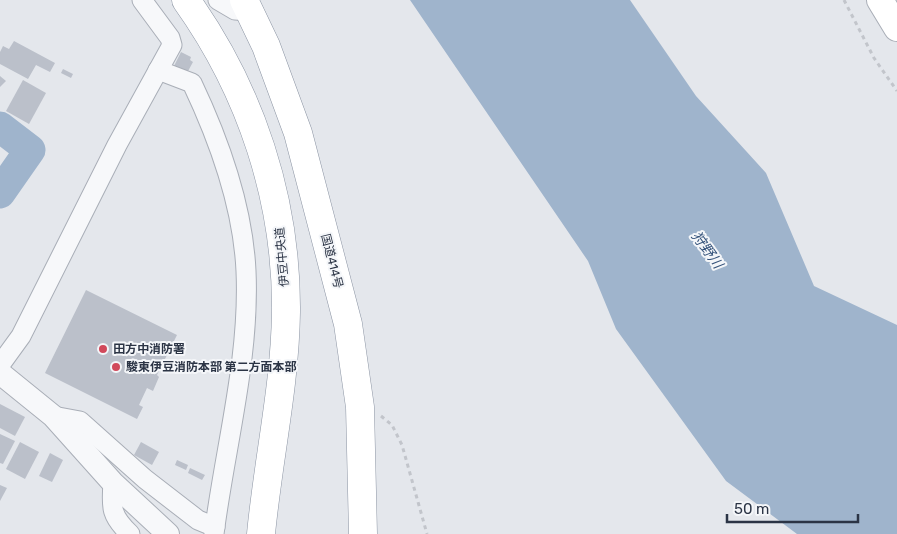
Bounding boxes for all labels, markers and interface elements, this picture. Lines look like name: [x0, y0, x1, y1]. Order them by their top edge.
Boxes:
street label: 伊豆中央道: [272, 226, 292, 288]
water label: 狩野川: [688, 228, 727, 274]
street label: 国道414号: [318, 232, 346, 290]
place label: 田方中消防署: [113, 342, 185, 356]
marker: 田方中消防署: [97, 343, 109, 355]
place label: 駿東伊豆消防本部 第二方面本部: [126, 360, 297, 374]
marker: 駿東伊豆消防本部 第二方面本部: [110, 361, 122, 373]
scale bar: [727, 492, 858, 524]
text: 50 m: [734, 500, 769, 518]

